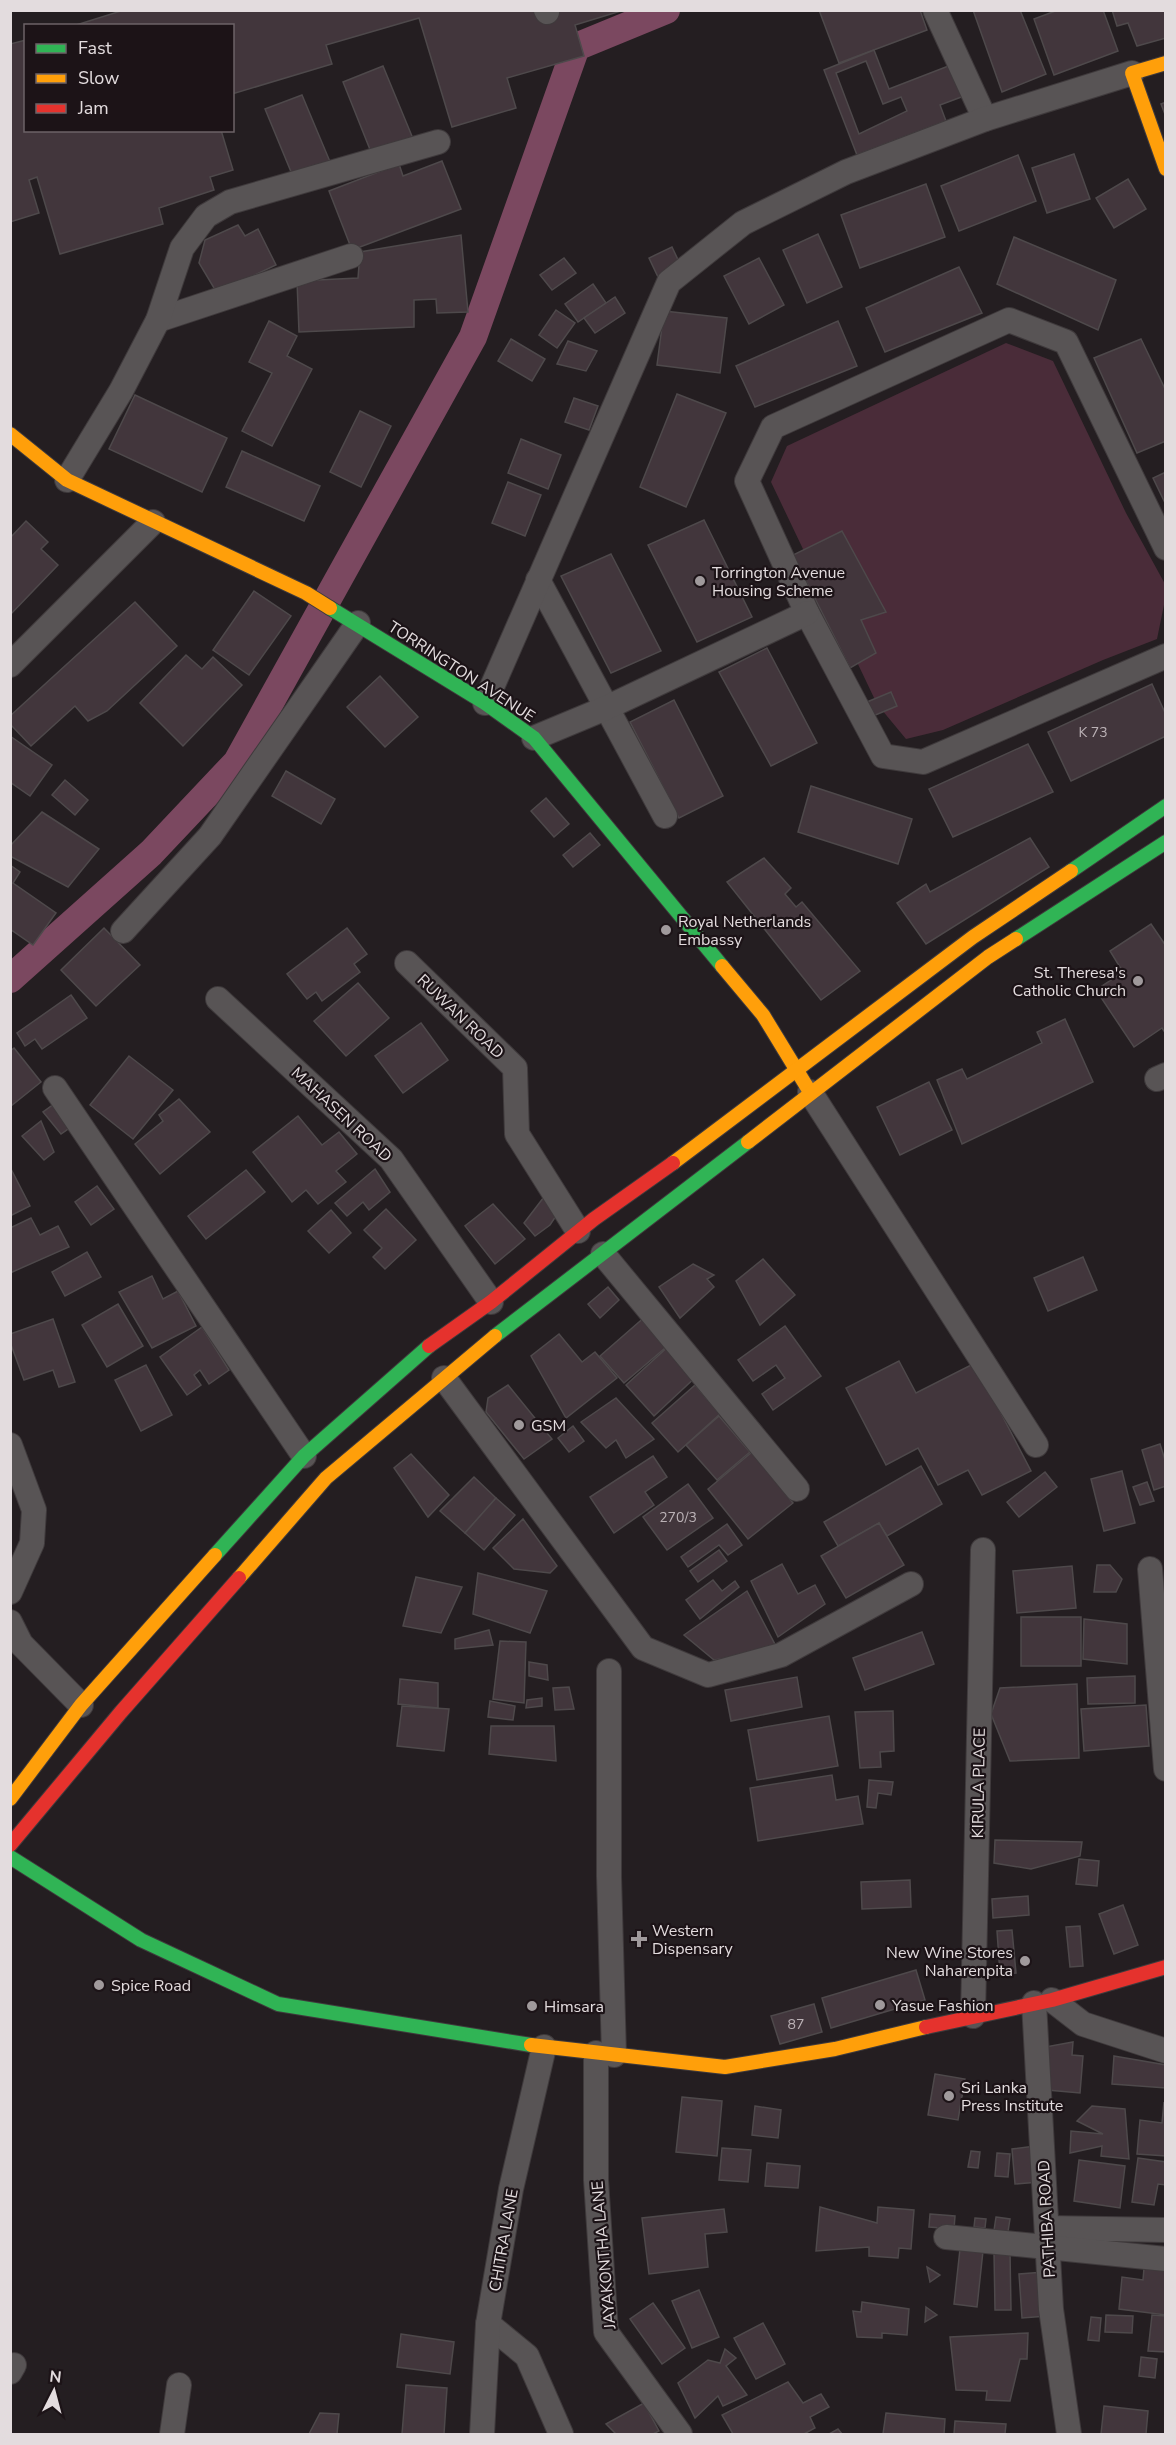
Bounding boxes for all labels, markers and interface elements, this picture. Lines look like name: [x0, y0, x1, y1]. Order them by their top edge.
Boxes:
legend: [24, 24, 234, 132]
text: Fast: [78, 36, 113, 60]
text: Slow: [78, 66, 119, 90]
text: Jam: [77, 96, 109, 120]
place label: Torrington Avenue Housing Scheme: [712, 562, 845, 602]
marker: Torrington Avenue Housing Scheme: [693, 574, 707, 588]
street label: TORRINGTON AVENUE: [384, 616, 539, 728]
house number: K 73: [1078, 723, 1108, 742]
place label: Royal Netherlands Embassy: [678, 911, 811, 951]
marker: Royal Netherlands Embassy: [659, 923, 673, 937]
place label: St. Theresa's Catholic Church: [1013, 962, 1126, 1002]
street label: RUWAN ROAD: [412, 970, 509, 1064]
marker: St. Theresa's Catholic Church: [1131, 974, 1145, 988]
street label: MAHASEN ROAD: [286, 1062, 397, 1167]
place label: GSM: [531, 1415, 566, 1437]
marker: GSM: [512, 1418, 526, 1432]
house number: 270/3: [659, 1508, 697, 1527]
street label: KIRULA PLACE: [967, 1728, 991, 1839]
place label: Western Dispensary: [652, 1920, 734, 1960]
marker: Western Dispensary: [630, 1930, 648, 1948]
place label: New Wine Stores Naharenpita: [886, 1942, 1013, 1982]
marker: New Wine Stores Naharenpita: [1018, 1954, 1032, 1968]
place label: Spice Road: [111, 1975, 191, 1997]
marker: Spice Road: [92, 1978, 106, 1992]
place label: Yasue Fashion: [891, 1995, 994, 2017]
place label: Himsara: [544, 1996, 604, 2018]
marker: Yasue Fashion: [873, 1998, 887, 2012]
marker: Himsara: [525, 1999, 539, 2013]
house number: 87: [788, 2015, 804, 2034]
place label: Sri Lanka Press Institute: [961, 2077, 1063, 2117]
marker: Sri Lanka Press Institute: [942, 2089, 956, 2103]
street label: PATHIBA ROAD: [1033, 2159, 1061, 2278]
street label: JAYAKONTHA LANE: [587, 2180, 622, 2331]
street label: CHITRA LANE: [484, 2187, 524, 2293]
north arrow: [24, 2361, 84, 2421]
text: N: [48, 2366, 63, 2389]

